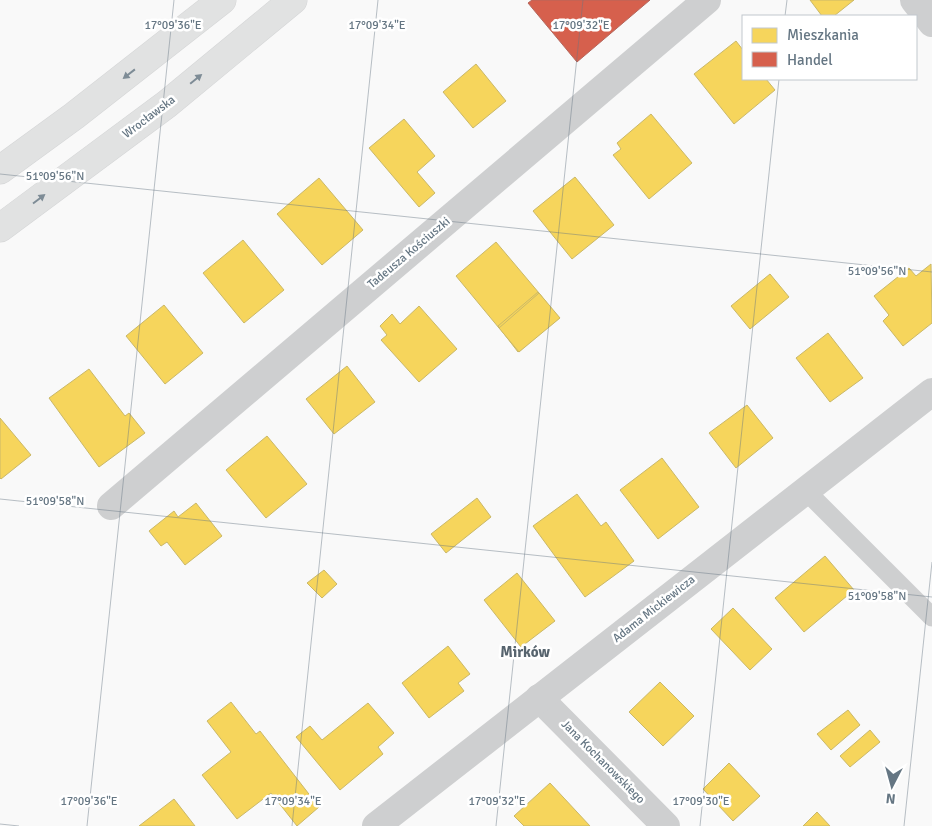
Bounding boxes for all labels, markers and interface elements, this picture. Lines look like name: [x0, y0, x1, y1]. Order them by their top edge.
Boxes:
legend: [742, 15, 917, 80]
text: 17°09'36"E: [144, 18, 202, 33]
text: 17°09'34"E: [348, 18, 406, 33]
text: 17°09'32"E: [552, 18, 610, 33]
text: Mieszkania: [787, 26, 859, 44]
text: Handel: [787, 51, 833, 69]
one-way arrow: [122, 69, 136, 79]
one-way arrow: [189, 74, 202, 85]
street label: Wrocławska: [120, 92, 178, 142]
text: 51°09'56"N: [26, 169, 84, 184]
one-way arrow: [32, 194, 46, 204]
street label: Tadeusza Kościuszki: [365, 214, 453, 292]
text: 51°09'56"N: [848, 264, 906, 279]
text: 51°09'58"N: [26, 494, 84, 509]
street label: Adama Mickiewicza: [610, 572, 698, 646]
text: 51°09'58"N: [848, 589, 906, 604]
district label: Mirków: [500, 643, 550, 661]
street label: Jana Kochanowskiego: [558, 717, 648, 807]
north arrow: [867, 761, 917, 811]
text: N: [885, 789, 896, 807]
text: 17°09'36"E: [60, 794, 118, 809]
text: 17°09'34"E: [264, 794, 322, 809]
text: 17°09'32"E: [468, 794, 526, 809]
text: 17°09'30"E: [672, 794, 730, 809]

